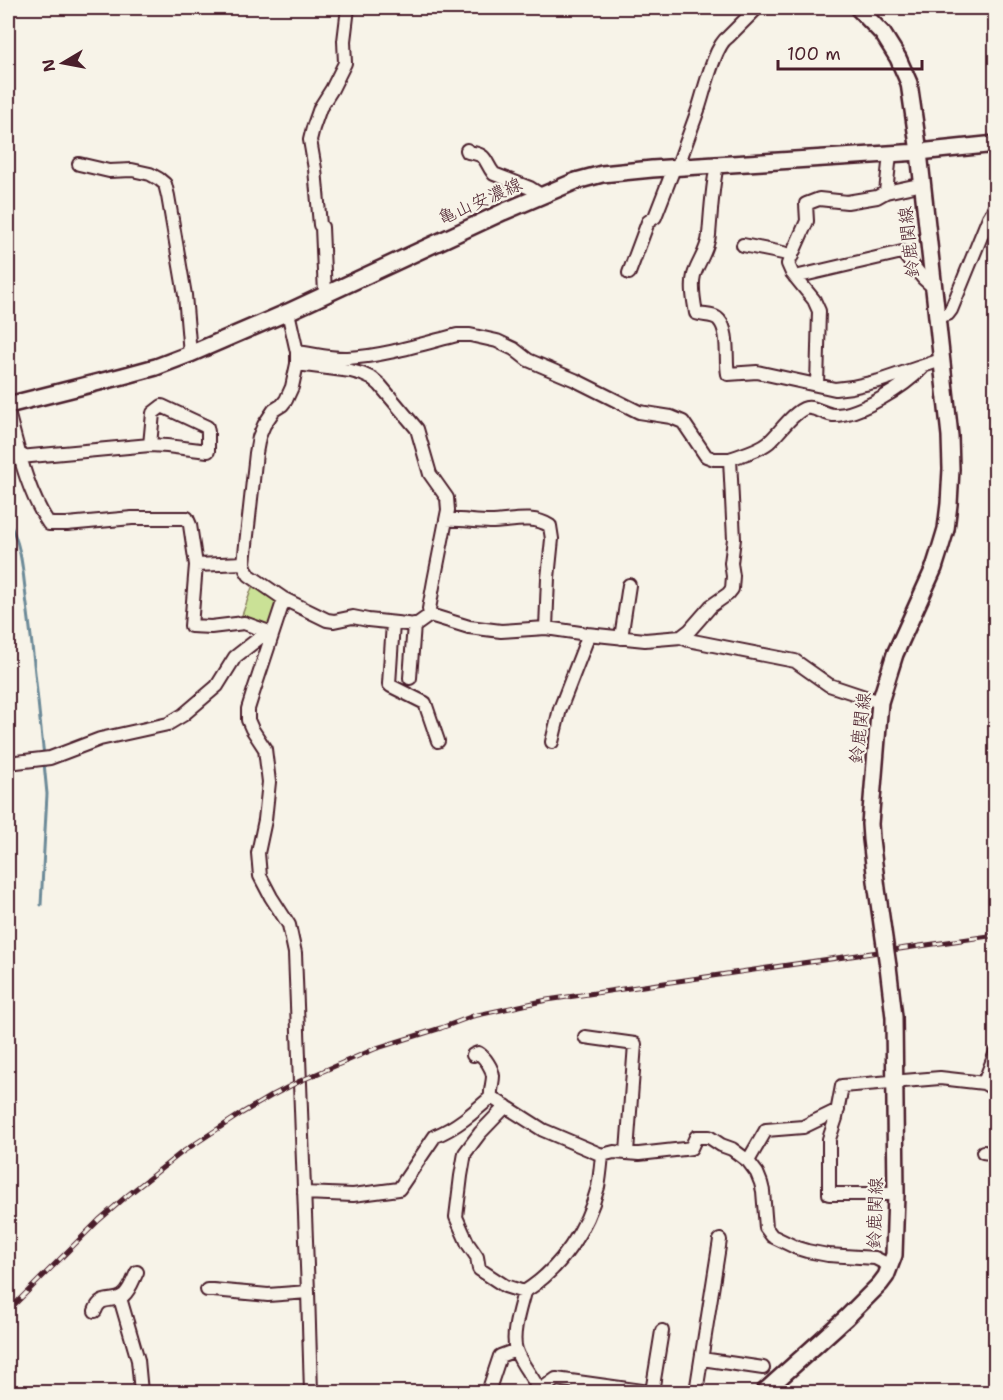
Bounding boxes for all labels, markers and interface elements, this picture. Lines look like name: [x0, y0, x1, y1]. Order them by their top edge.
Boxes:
north arrow: [33, 33, 93, 93]
scale bar: [778, 33, 922, 71]
text: 100 m: [787, 42, 841, 66]
text: N: [37, 57, 60, 74]
street label: 亀山安濃線: [434, 172, 526, 230]
street label: 鈴鹿関線: [893, 205, 925, 279]
street label: 鈴鹿関線: [844, 691, 876, 765]
street label: 鈴鹿関線: [862, 1177, 888, 1249]

